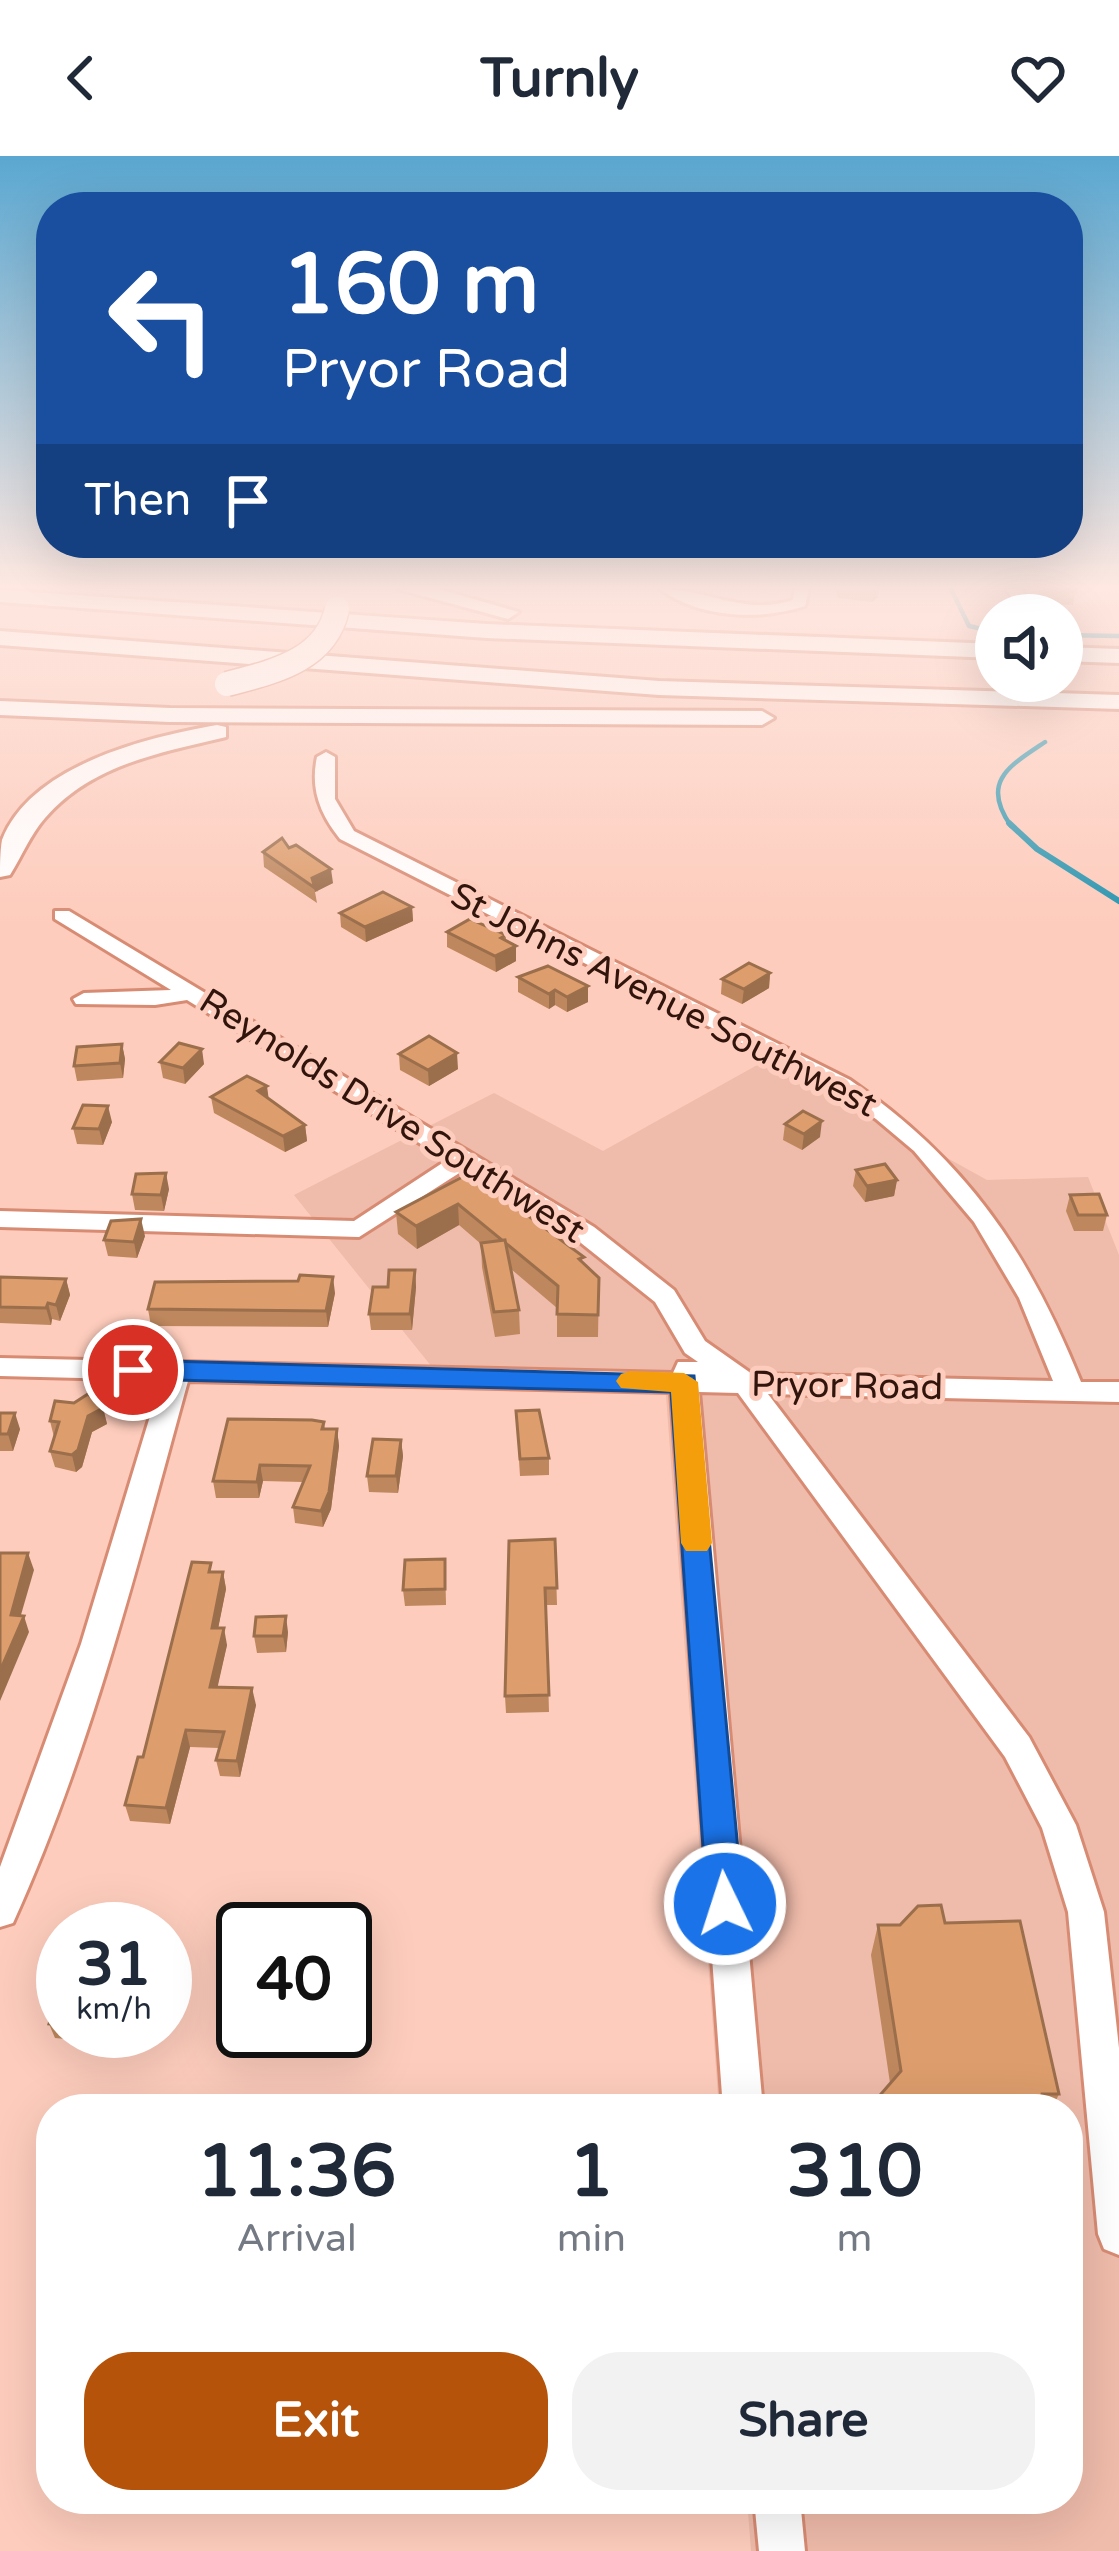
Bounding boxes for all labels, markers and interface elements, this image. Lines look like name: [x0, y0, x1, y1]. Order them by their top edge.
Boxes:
icon: back: [48, 45, 114, 111]
icon: heart: [1005, 45, 1071, 111]
text: Turnly: [480, 46, 639, 111]
text: 160 m: [282, 235, 539, 336]
icon: left: [84, 240, 240, 396]
text: Pryor Road: [282, 337, 570, 402]
icon: arrive: [215, 468, 281, 534]
text: Then: [84, 474, 191, 528]
map controls: [975, 594, 1083, 702]
button: sound: [975, 594, 1083, 702]
street label: St Johns Avenue Southwest: [444, 874, 884, 1126]
street label: Reynolds Drive Southwest: [191, 980, 593, 1252]
pin: [82, 1319, 184, 1421]
icon: arrive: [100, 1337, 166, 1403]
street label: Pryor Road: [750, 1363, 944, 1409]
position arrow: [662, 1841, 788, 1967]
speed limit sign: 40: [216, 1902, 372, 2058]
text: 31: [76, 1929, 152, 2001]
text: km/h: [76, 1991, 152, 2028]
text: 11:36: [197, 2129, 396, 2216]
text: 1: [569, 2129, 614, 2216]
text: 310: [787, 2129, 922, 2216]
text: Arrival: [236, 2215, 357, 2262]
text: min: [557, 2215, 626, 2262]
text: m: [837, 2215, 872, 2262]
button: Exit: [84, 2352, 548, 2490]
button: Share: [572, 2352, 1035, 2490]

